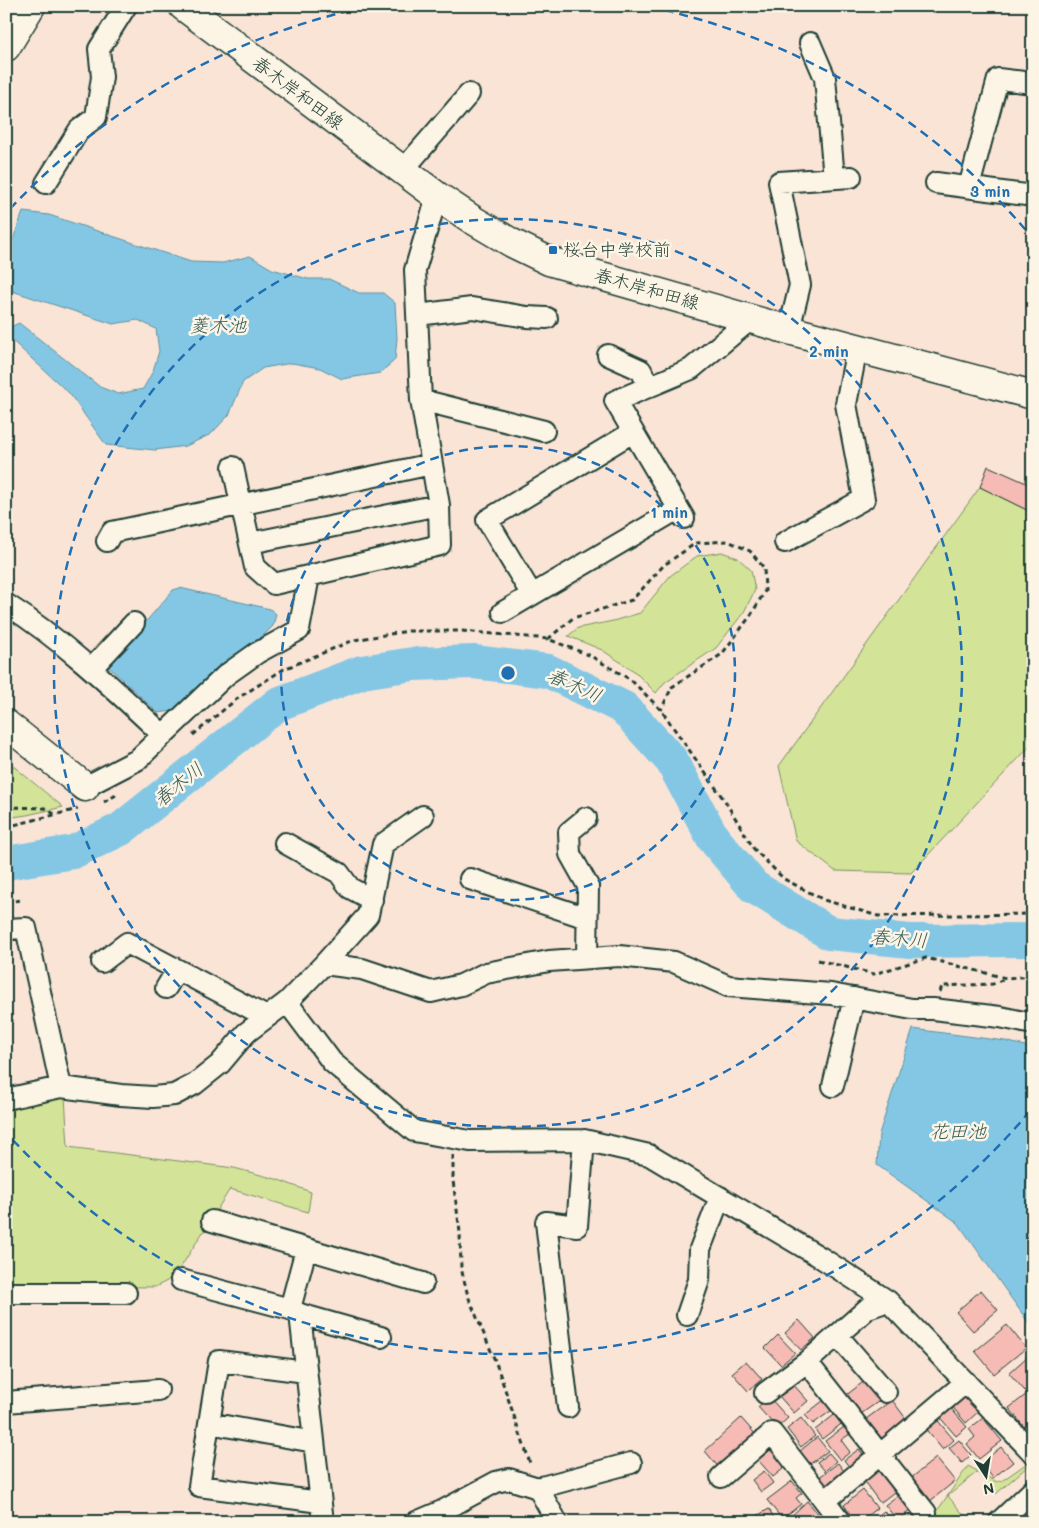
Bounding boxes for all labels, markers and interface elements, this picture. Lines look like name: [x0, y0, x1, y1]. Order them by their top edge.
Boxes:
street label: 春木岸和田線: [248, 50, 349, 134]
text: 3 min: [970, 181, 1010, 201]
place label: 桜台中学校前: [563, 237, 671, 261]
marker: 桜台中学校前: [547, 244, 559, 256]
street label: 春木岸和田線: [592, 262, 702, 314]
water label: 菱木池: [189, 312, 247, 337]
text: 2 min: [809, 341, 849, 361]
text: 1 min: [650, 502, 688, 522]
water label: 春木川: [544, 662, 606, 708]
centre of rings: [499, 664, 517, 682]
water label: 春木川: [148, 756, 208, 811]
water label: 春木川: [870, 923, 928, 952]
water label: 花田池: [929, 1118, 987, 1143]
north arrow: [962, 1450, 1012, 1500]
text: N: [982, 1479, 996, 1500]

